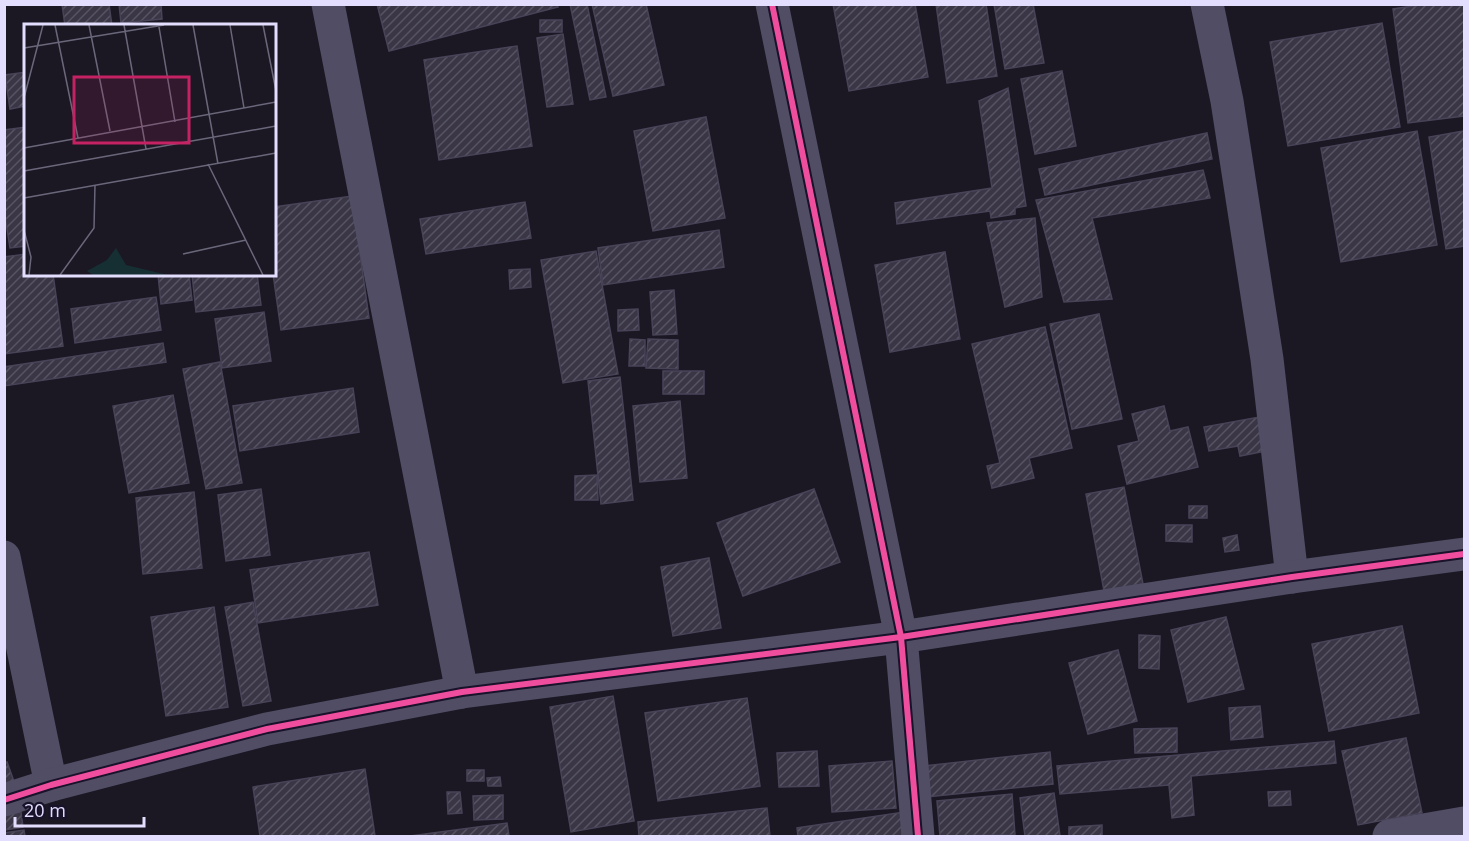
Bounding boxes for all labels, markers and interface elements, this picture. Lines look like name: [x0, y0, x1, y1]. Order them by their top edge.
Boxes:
inset map: [24, 24, 276, 276]
scale bar: [15, 790, 144, 828]
text: 20 m: [24, 798, 66, 822]

